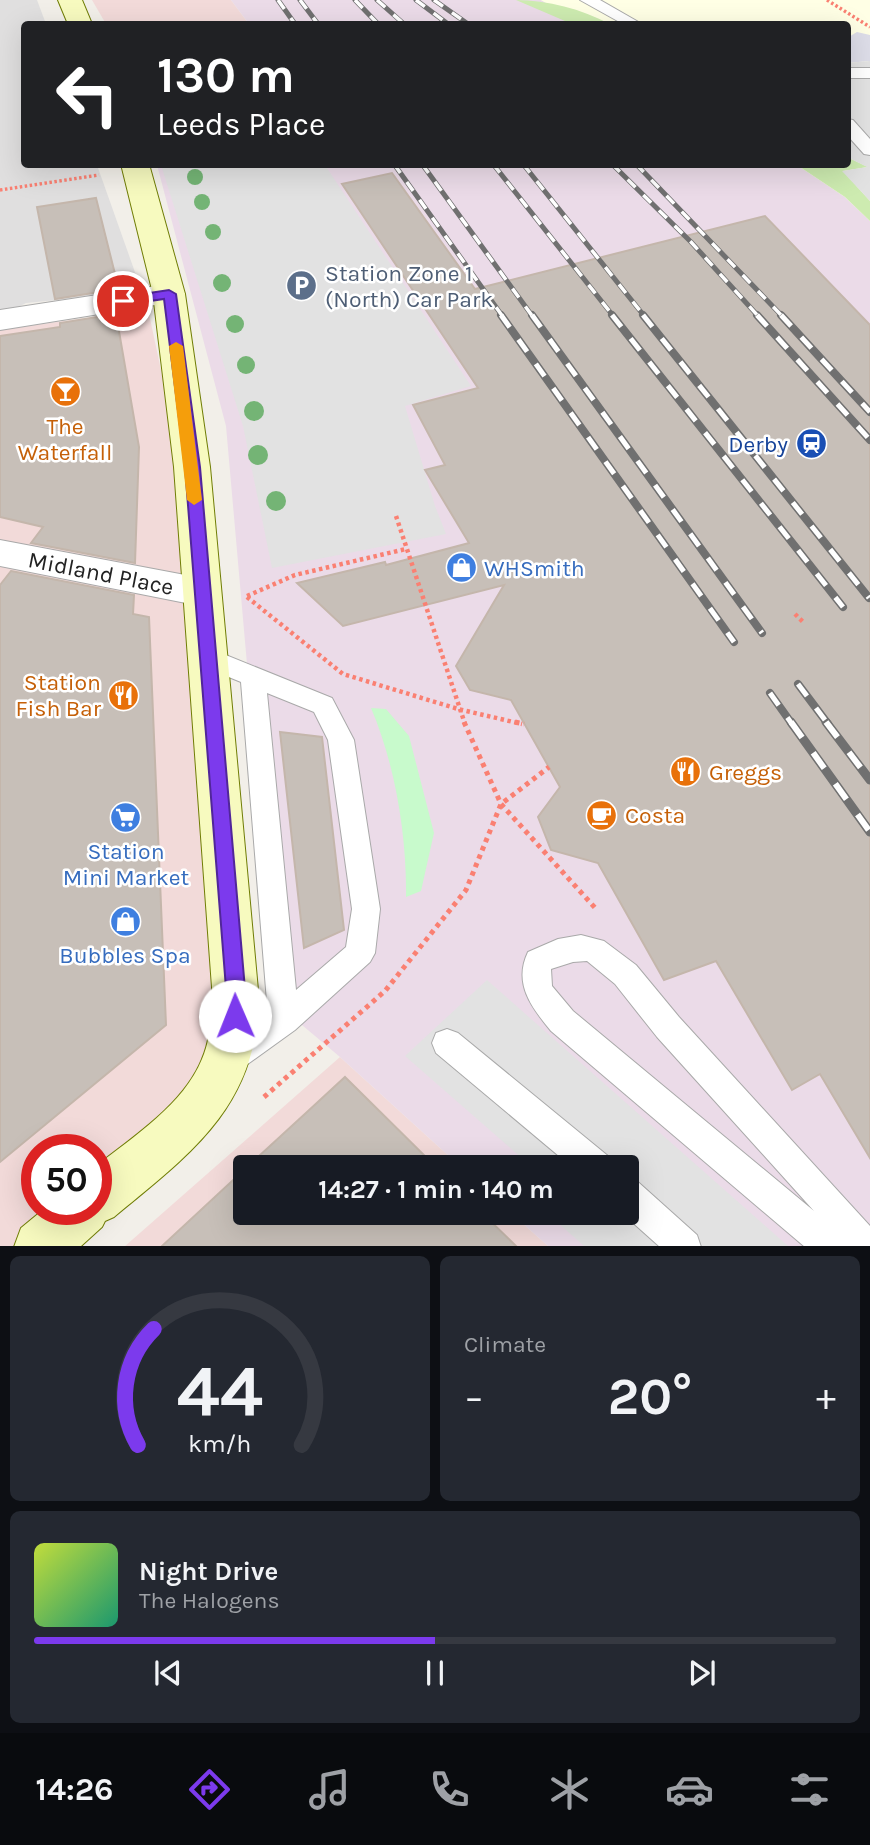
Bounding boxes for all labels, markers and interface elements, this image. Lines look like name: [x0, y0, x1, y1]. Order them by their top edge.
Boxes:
text: 130 m: [157, 47, 295, 104]
icon: left: [42, 49, 133, 140]
text: Leeds Place: [157, 106, 325, 143]
place label: Station Zone 1 (North) Car Park: [325, 260, 493, 313]
parking icon: Station Zone 1 (North) Car Park: [285, 269, 319, 303]
pin: [93, 271, 153, 331]
icon: arrive: [104, 282, 142, 320]
bar icon: The Waterfall: [48, 375, 82, 409]
place label: The Waterfall: [18, 413, 112, 466]
station icon: Derby: [794, 427, 828, 461]
place label: Derby: [728, 431, 788, 458]
street label: Midland Place: [26, 546, 176, 601]
shop icon: WHSmith: [444, 551, 478, 585]
place label: WHSmith: [484, 555, 585, 582]
place label: Station Fish Bar: [15, 669, 102, 722]
restaurant icon: Station Fish Bar: [107, 678, 141, 712]
restaurant icon: Greggs: [669, 755, 703, 789]
place label: Greggs: [709, 759, 782, 786]
cafe icon: Costa: [585, 798, 619, 832]
supermarket icon: Station Mini Market: [109, 800, 143, 834]
place label: Costa: [625, 802, 685, 829]
place label: Station Mini Market: [63, 838, 190, 891]
shop icon: Bubbles Spa: [108, 904, 142, 938]
place label: Bubbles Spa: [59, 942, 191, 969]
position arrow: [198, 979, 272, 1053]
speed limit sign: 50: [21, 1134, 112, 1225]
text: 14:27 · 1 min · 140 m: [318, 1174, 554, 1205]
text: Climate: [464, 1331, 546, 1358]
text: 44: [177, 1348, 263, 1433]
text: 20°: [608, 1366, 692, 1427]
text: −: [464, 1375, 484, 1420]
text: +: [816, 1375, 836, 1420]
text: km/h: [188, 1428, 252, 1457]
text: Night Drive: [139, 1556, 278, 1587]
text: The Halogens: [139, 1587, 279, 1614]
icon: previous: [149, 1654, 187, 1692]
icon: pause: [416, 1654, 454, 1692]
icon: next: [683, 1654, 721, 1692]
icon: directions: [185, 1765, 234, 1814]
icon: music: [305, 1765, 354, 1814]
icon: phone: [425, 1765, 474, 1814]
icon: climate: [545, 1765, 594, 1814]
icon: car: [665, 1765, 714, 1814]
icon: filters: [785, 1765, 834, 1814]
text: 14:26: [36, 1771, 113, 1808]

